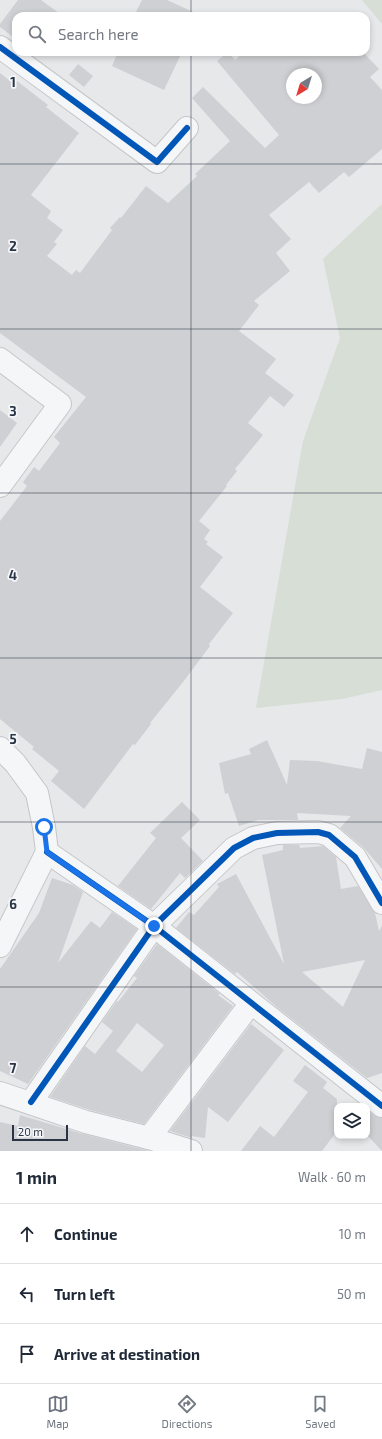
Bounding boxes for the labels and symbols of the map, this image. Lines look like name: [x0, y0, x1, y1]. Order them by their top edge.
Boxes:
north arrow: [286, 68, 322, 104]
text: 1: [10, 74, 16, 90]
text: 2: [9, 238, 17, 254]
text: 3: [9, 403, 17, 419]
text: 4: [9, 567, 17, 583]
text: 5: [9, 731, 17, 747]
route start: [35, 818, 53, 836]
text: 6: [9, 896, 17, 912]
route end: [145, 917, 163, 935]
text: 7: [10, 1060, 17, 1076]
scale bar: [12, 1123, 68, 1142]

